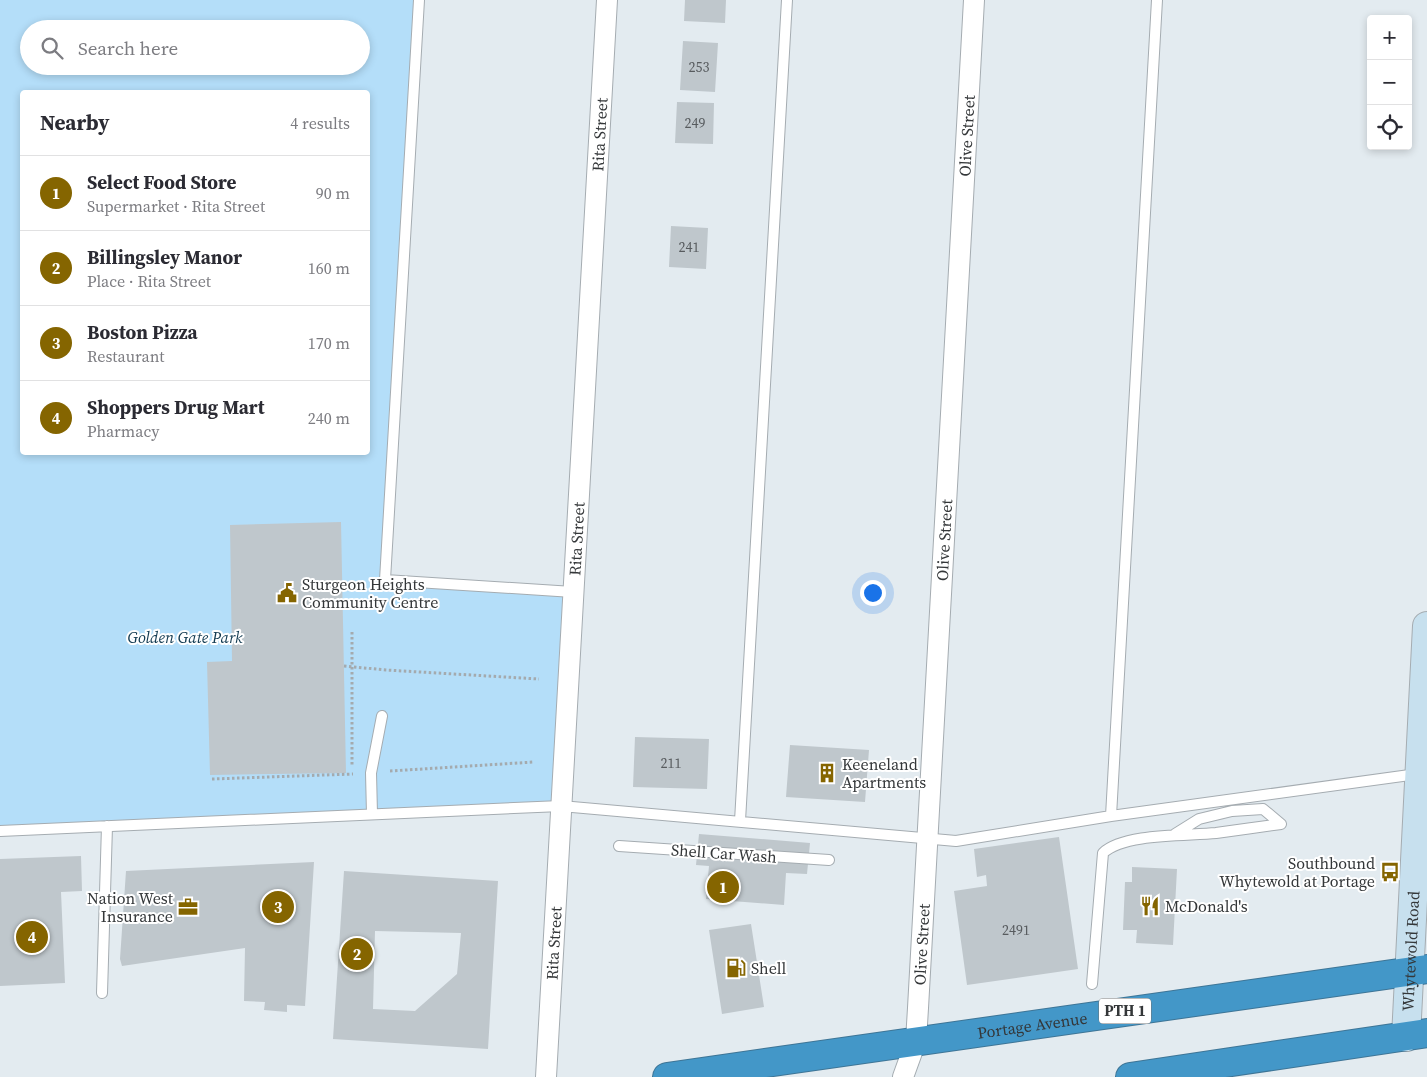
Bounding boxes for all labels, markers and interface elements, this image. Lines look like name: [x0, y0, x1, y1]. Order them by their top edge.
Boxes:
map controls: [1367, 15, 1412, 150]
button: +: [1367, 15, 1412, 60]
search box: [20, 20, 370, 75]
icon: search: [38, 34, 66, 62]
text: Search here: [78, 35, 178, 61]
house number: 253: [689, 57, 710, 77]
button: −: [1367, 60, 1412, 105]
street label: Olive Street: [953, 93, 980, 177]
street label: Rita Street: [586, 96, 612, 172]
button: locate: [1367, 105, 1412, 150]
text: Nearby: [40, 108, 110, 137]
text: 4 results: [290, 112, 350, 134]
house number: 249: [685, 113, 706, 133]
text: Select Food Store: [87, 169, 236, 195]
text: 1: [52, 182, 60, 204]
text: 90 m: [316, 182, 350, 204]
text: Supermarket · Rita Street: [87, 195, 265, 217]
house number: 241: [679, 237, 700, 257]
text: Billingsley Manor: [87, 244, 242, 270]
text: 2: [52, 257, 60, 279]
text: 160 m: [308, 257, 350, 279]
text: Place · Rita Street: [87, 270, 211, 292]
text: Boston Pizza: [87, 319, 198, 345]
text: 3: [52, 332, 60, 354]
text: 170 m: [308, 332, 350, 354]
text: Restaurant: [87, 345, 165, 367]
text: Shoppers Drug Mart: [87, 394, 265, 420]
text: 4: [52, 407, 60, 429]
text: 240 m: [308, 407, 350, 429]
text: Pharmacy: [87, 420, 159, 442]
street label: Olive Street: [931, 498, 957, 581]
street label: Rita Street: [563, 501, 590, 576]
place label: Sturgeon Heights Community Centre: [302, 573, 438, 613]
your location: [860, 580, 886, 606]
public building icon: Sturgeon Heights Community Centre: [276, 582, 298, 604]
park label: Golden Gate Park: [127, 626, 243, 648]
house number: 211: [661, 753, 682, 773]
place label: Keeneland Apartments: [842, 753, 926, 793]
building icon: Keeneland Apartments: [816, 762, 838, 784]
street label: Shell Car Wash: [670, 838, 778, 868]
place label: Southbound Whytewold at Portage: [1219, 852, 1375, 892]
bus stop icon: Southbound Whytewold at Portage: [1379, 861, 1401, 883]
pin: 1: [707, 868, 739, 906]
place label: Nation West Insurance: [87, 887, 174, 927]
pin: 3: [262, 888, 294, 926]
street label: Whytewold Road: [1396, 890, 1424, 1012]
restaurant icon: McDonald's: [1139, 895, 1161, 917]
place label: McDonald's: [1165, 895, 1248, 917]
office icon: Nation West Insurance: [177, 896, 199, 918]
street label: Olive Street: [908, 902, 935, 986]
street label: Rita Street: [541, 905, 567, 981]
pin: 4: [16, 918, 48, 956]
house number: 2491: [1002, 920, 1030, 940]
pin: 2: [341, 935, 373, 973]
fuel station icon: Shell: [725, 957, 747, 979]
place label: Shell: [751, 957, 786, 979]
road number: PTH 1: [1099, 998, 1151, 1024]
street label: Portage Avenue: [976, 1006, 1089, 1044]

